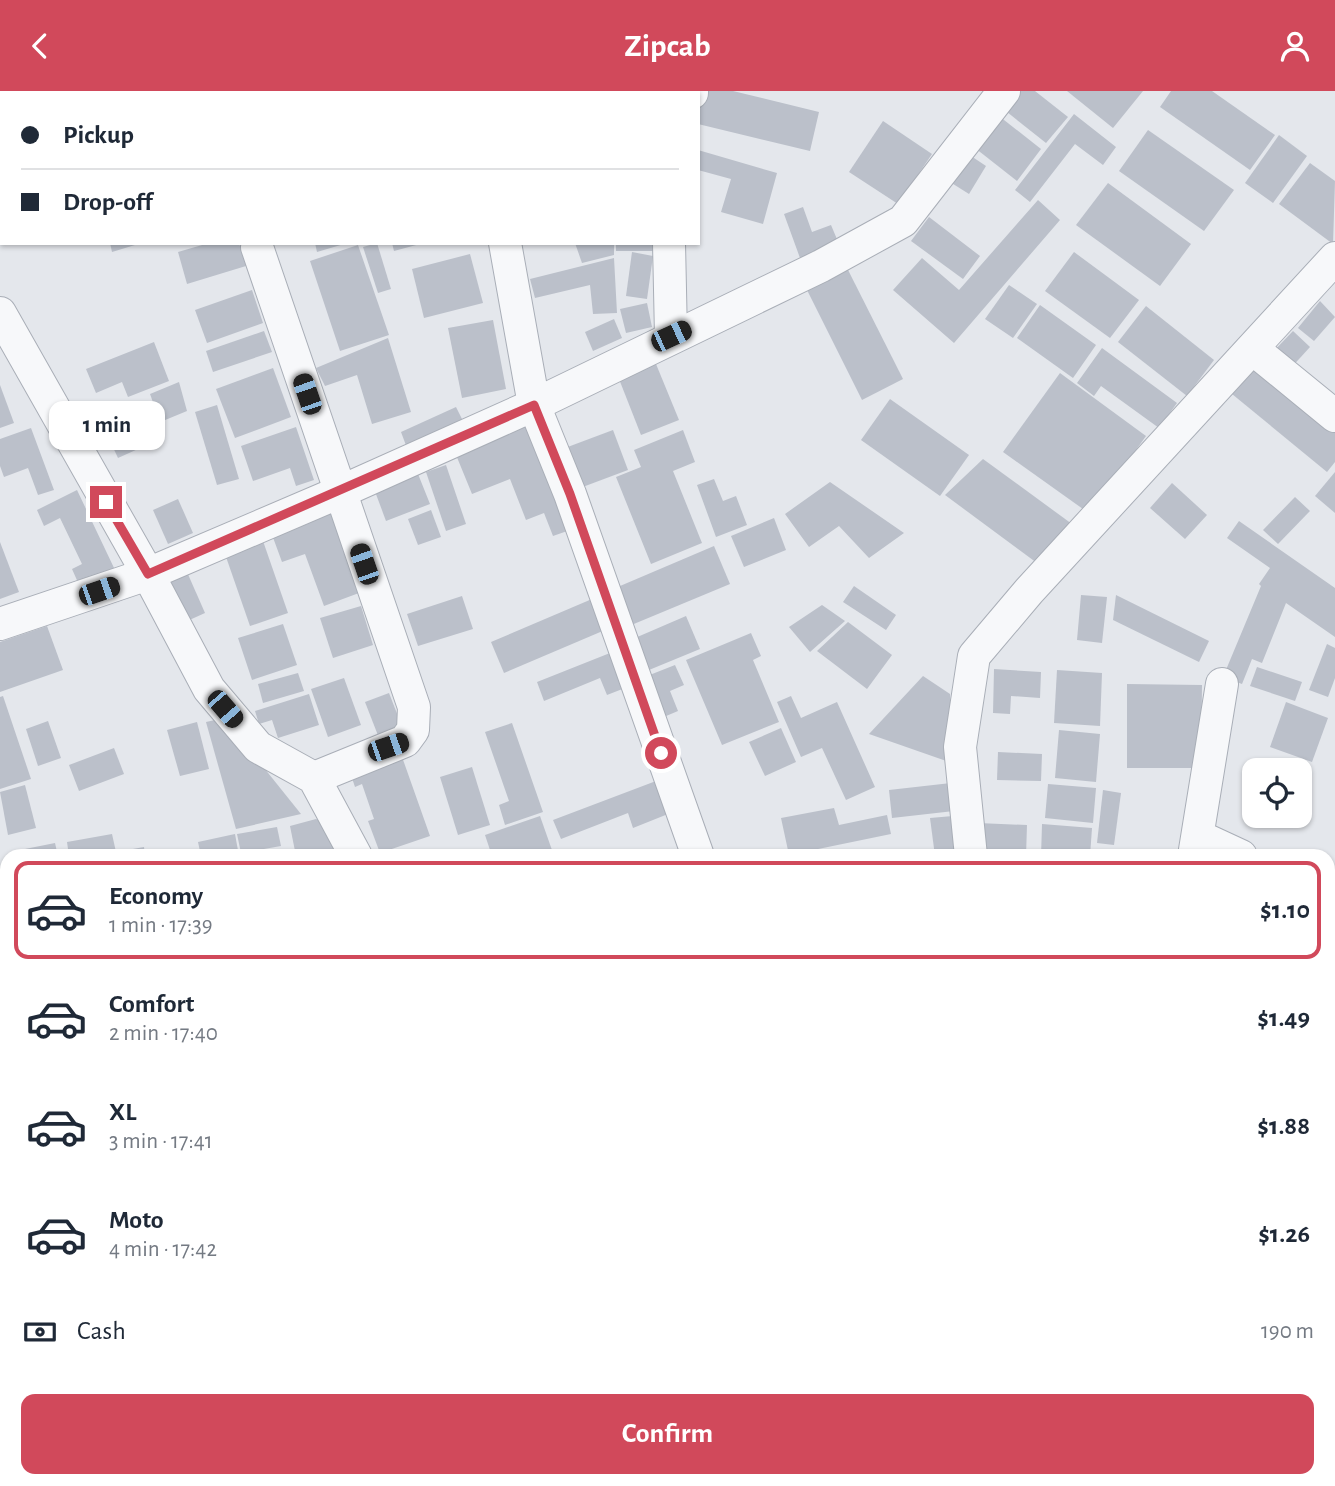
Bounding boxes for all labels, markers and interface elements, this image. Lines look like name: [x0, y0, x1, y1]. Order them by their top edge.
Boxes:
icon: back: [21, 27, 59, 65]
icon: person: [1276, 27, 1314, 65]
text: Zipcab: [624, 30, 711, 62]
text: Pickup: [63, 122, 134, 148]
text: Drop-off: [63, 189, 152, 215]
car: [648, 318, 695, 354]
car: [291, 371, 324, 417]
callout: 1 min: [48, 401, 164, 449]
text: 1 min: [83, 414, 131, 437]
route end: [90, 486, 122, 518]
car: [348, 541, 381, 587]
car: [76, 574, 123, 608]
car: [204, 686, 247, 732]
car: [365, 730, 412, 764]
route start: [645, 737, 677, 769]
map controls: [1242, 758, 1312, 828]
button: locate: [1242, 758, 1312, 828]
icon: car: [25, 879, 88, 942]
text: Economy: [109, 883, 203, 909]
text: $1.10: [1260, 897, 1310, 923]
text: 1 min · 17:39: [109, 914, 212, 937]
icon: car: [25, 987, 88, 1050]
text: Comfort: [109, 991, 194, 1017]
text: $1.49: [1257, 1005, 1310, 1031]
text: 2 min · 17:40: [109, 1022, 218, 1045]
icon: car: [25, 1095, 88, 1158]
text: XL: [109, 1099, 136, 1125]
text: $1.88: [1257, 1113, 1310, 1139]
text: 3 min · 17:41: [109, 1130, 213, 1153]
icon: car: [25, 1203, 88, 1266]
text: Moto: [109, 1207, 164, 1233]
text: $1.26: [1258, 1221, 1310, 1247]
text: 4 min · 17:42: [109, 1238, 217, 1261]
icon: cash: [21, 1313, 59, 1351]
text: Cash: [77, 1318, 126, 1344]
text: 190 m: [1261, 1320, 1314, 1343]
button: Confirm: [21, 1394, 1314, 1474]

